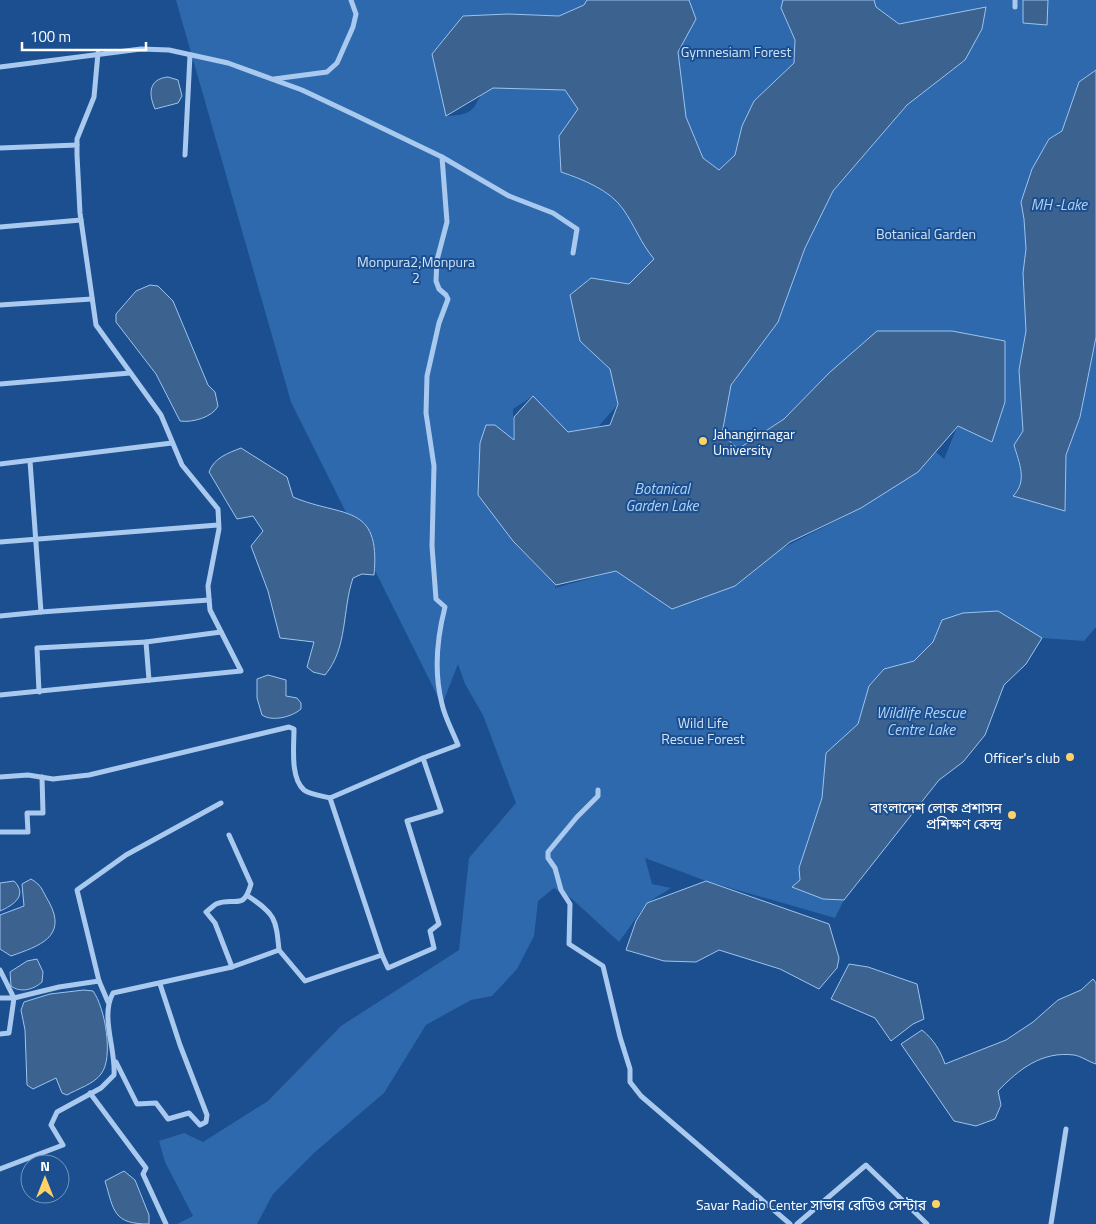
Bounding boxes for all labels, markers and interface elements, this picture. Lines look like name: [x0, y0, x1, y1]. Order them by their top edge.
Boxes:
scale bar: [22, 20, 146, 52]
text: 100 m: [30, 25, 71, 48]
park label: Gymnesiam Forest: [681, 41, 791, 62]
water label: MH -Lake: [1031, 193, 1088, 216]
park label: Botanical Garden: [876, 223, 976, 244]
park label: Monpura2;Monpura 2: [357, 251, 475, 288]
place label: Jahangirnagar University: [713, 423, 795, 460]
marker: Jahangirnagar University: [697, 435, 709, 447]
water label: Botanical Garden Lake: [625, 477, 700, 517]
water label: Wildlife Rescue Centre Lake: [876, 701, 967, 741]
park label: Wild Life Rescue Forest: [661, 712, 745, 749]
place label: Officer's club: [984, 747, 1060, 768]
marker: Officer's club: [1064, 751, 1076, 763]
place label: বাংলাদেশ লোক প্রশাসন প্রশিক্ষণ কেন্দ্র: [869, 797, 1003, 834]
marker: বাংলাদেশ লোক প্রশাসন প্রশিক্ষণ কেন্দ্র: [1006, 809, 1018, 821]
north arrow: [20, 1154, 70, 1204]
text: N: [40, 1155, 50, 1176]
place label: Savar Radio Center সাভার রেডিও সেন্টার: [696, 1194, 927, 1215]
marker: Savar Radio Center সাভার রেডিও সেন্টার: [930, 1198, 942, 1210]

